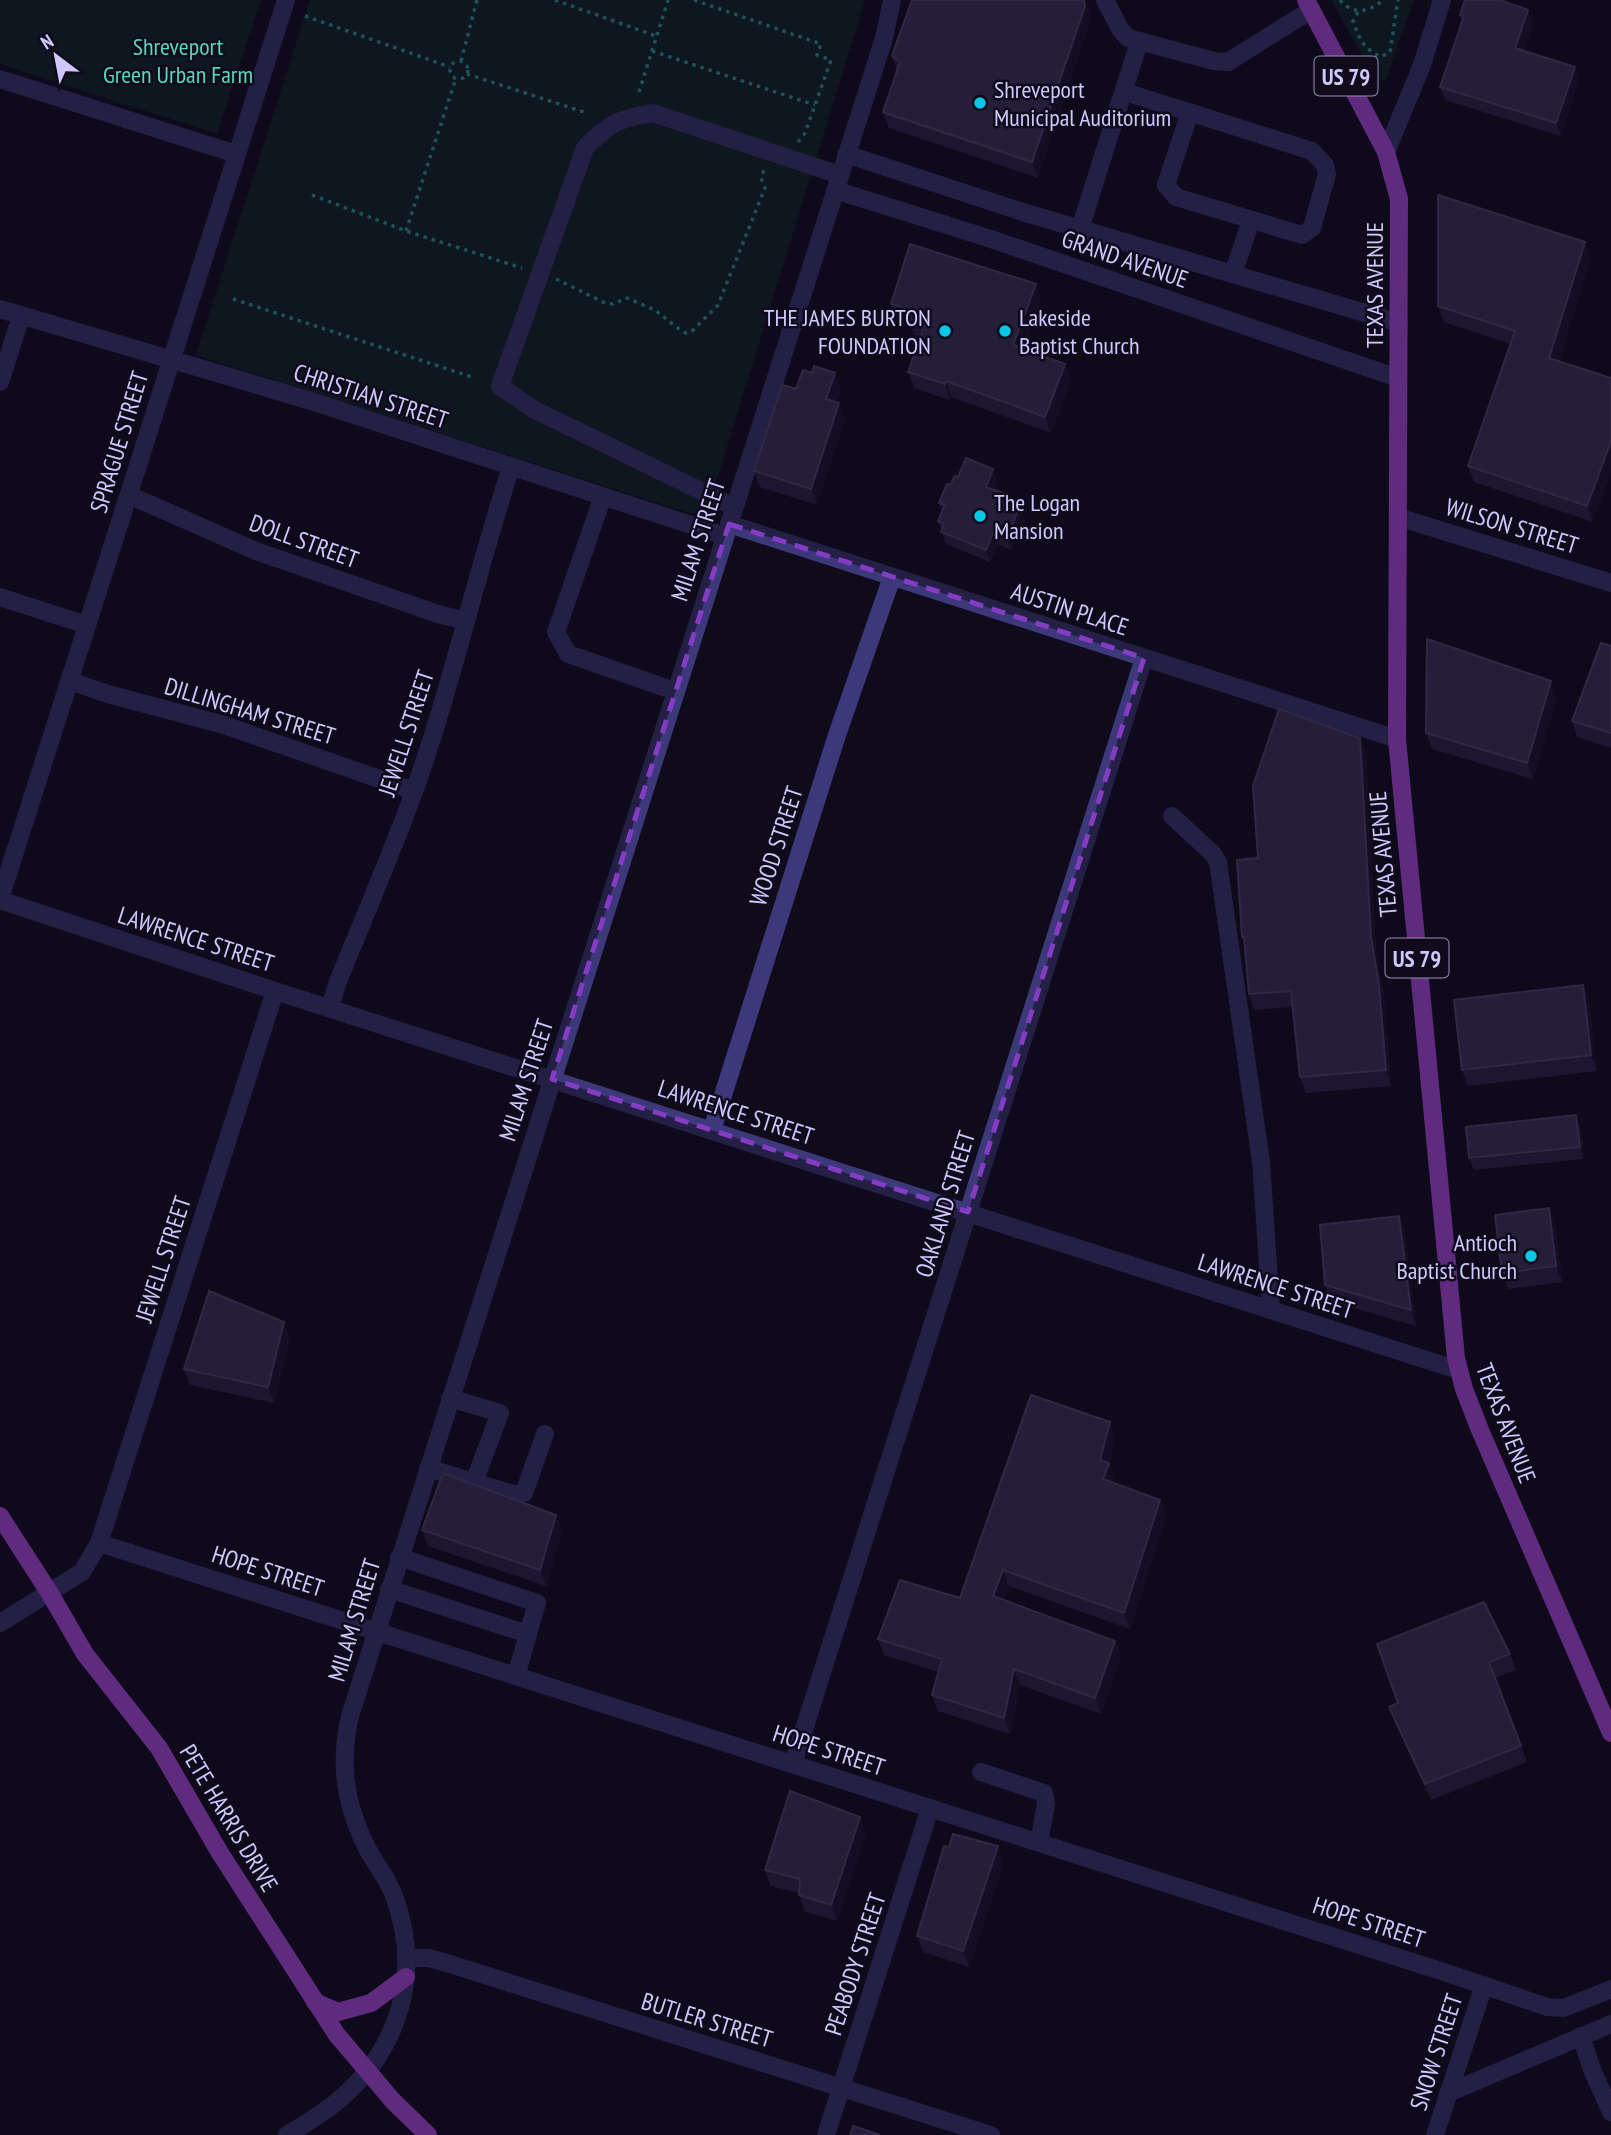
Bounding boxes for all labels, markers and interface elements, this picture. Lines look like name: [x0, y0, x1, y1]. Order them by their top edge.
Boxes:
north arrow: [21, 21, 91, 91]
text: N: [36, 29, 58, 54]
park label: Shreveport Green Urban Farm: [103, 31, 253, 90]
road number: US 79: [1314, 57, 1378, 96]
place label: Shreveport Municipal Auditorium: [994, 74, 1171, 133]
marker: Shreveport Municipal Auditorium: [972, 95, 988, 111]
street label: TEXAS AVENUE: [1359, 222, 1390, 348]
street label: GRAND AVENUE: [1058, 223, 1192, 295]
place label: THE JAMES BURTON FOUNDATION: [764, 302, 931, 361]
place label: Lakeside Baptist Church: [1019, 302, 1140, 361]
marker: THE JAMES BURTON FOUNDATION: [937, 323, 953, 339]
marker: Lakeside Baptist Church: [997, 323, 1013, 339]
street label: CHRISTIAN STREET: [290, 356, 452, 436]
street label: SPRAGUE STREET: [83, 367, 155, 517]
street label: MILAM STREET: [664, 475, 732, 605]
place label: The Logan Mansion: [994, 487, 1080, 546]
street label: WILSON STREET: [1442, 491, 1582, 561]
street label: DOLL STREET: [245, 507, 363, 575]
marker: The Logan Mansion: [972, 508, 988, 524]
street label: AUSTIN PLACE: [1007, 575, 1133, 643]
street label: JEWELL STREET: [371, 666, 441, 801]
street label: DILLINGHAM STREET: [161, 670, 339, 752]
street label: WOOD STREET: [742, 782, 810, 910]
street label: TEXAS AVENUE: [1362, 790, 1404, 918]
street label: LAWRENCE STREET: [114, 899, 278, 979]
road number: US 79: [1386, 939, 1448, 978]
street label: MILAM STREET: [492, 1015, 560, 1145]
street label: LAWRENCE STREET: [654, 1072, 818, 1152]
street label: OAKLAND STREET: [908, 1127, 982, 1281]
street label: JEWELL STREET: [128, 1192, 198, 1327]
place label: Antioch Baptist Church: [1396, 1227, 1517, 1286]
street label: LAWRENCE STREET: [1194, 1246, 1358, 1326]
marker: Antioch Baptist Church: [1523, 1248, 1539, 1264]
street label: TEXAS AVENUE: [1469, 1359, 1543, 1487]
street label: HOPE STREET: [208, 1538, 328, 1604]
street label: MILAM STREET: [321, 1555, 387, 1685]
street label: HOPE STREET: [769, 1717, 889, 1783]
street label: PETE HARRIS DRIVE: [173, 1739, 285, 1897]
street label: PEABODY STREET: [817, 1889, 893, 2039]
street label: HOPE STREET: [1309, 1889, 1429, 1955]
street label: BUTLER STREET: [638, 1985, 776, 2055]
street label: SNOW STREET: [1403, 1990, 1469, 2114]

